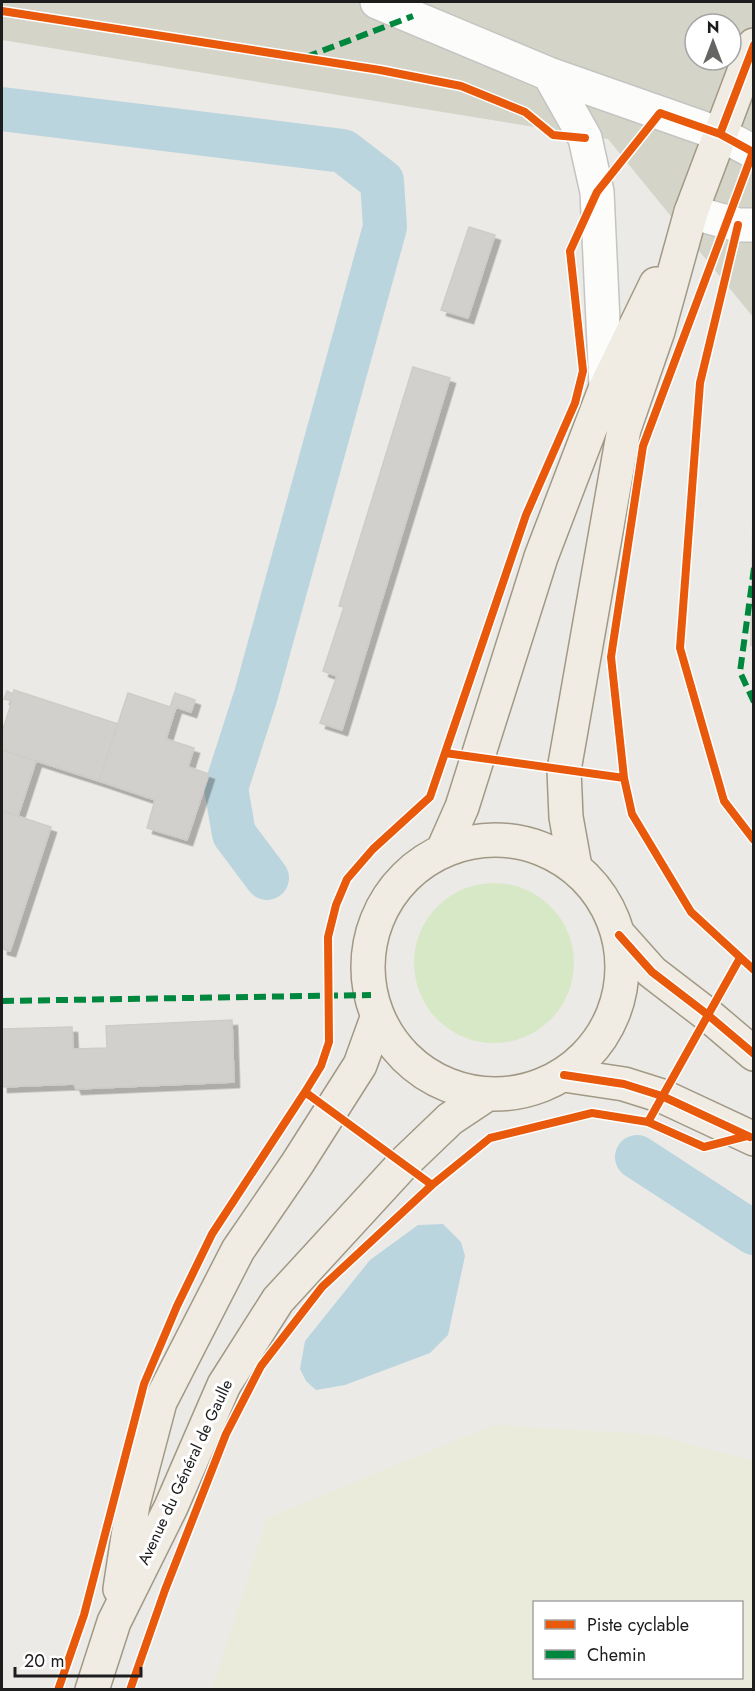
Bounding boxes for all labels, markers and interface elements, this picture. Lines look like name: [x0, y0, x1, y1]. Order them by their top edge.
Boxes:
north arrow: [683, 12, 743, 72]
text: N: [707, 16, 719, 39]
street label: Avenue du Général de Gaulle: [132, 1376, 238, 1568]
legend: [533, 1601, 743, 1679]
text: Piste cyclable: [587, 1612, 689, 1638]
scale bar: [15, 1640, 141, 1678]
text: Chemin: [587, 1642, 646, 1668]
text: 20 m: [24, 1648, 64, 1674]

